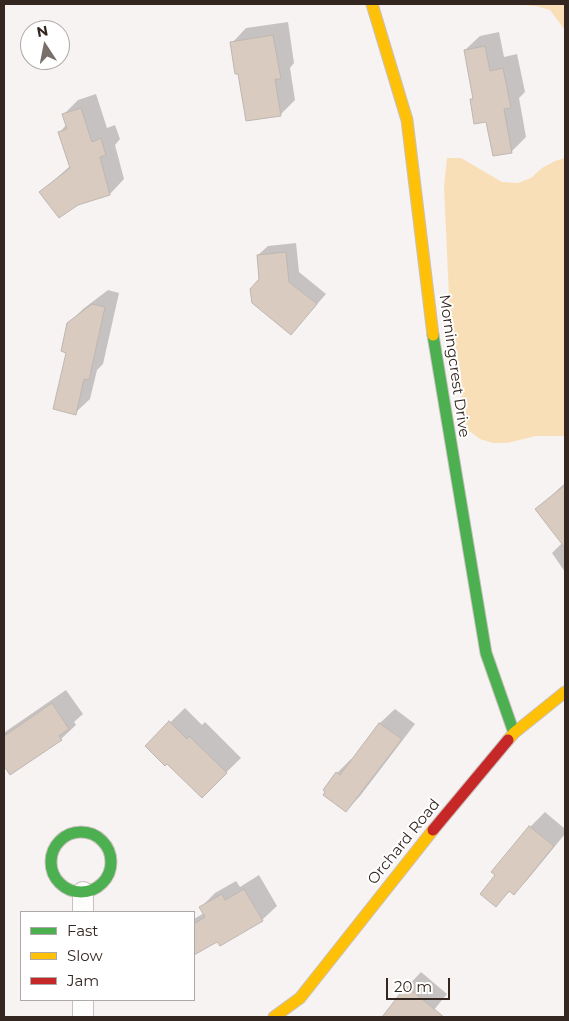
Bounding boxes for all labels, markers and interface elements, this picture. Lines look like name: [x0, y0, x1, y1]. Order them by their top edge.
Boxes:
north arrow: [20, 20, 70, 70]
text: N: [35, 21, 50, 41]
street label: Morningcrest Drive: [435, 293, 473, 439]
street label: Orchard Road: [364, 796, 444, 888]
legend: [20, 911, 195, 1001]
text: Fast: [67, 921, 98, 940]
text: Slow: [67, 946, 103, 965]
scale bar: [389, 968, 453, 1000]
text: Jam: [67, 971, 99, 990]
text: 20 m: [394, 977, 432, 996]

